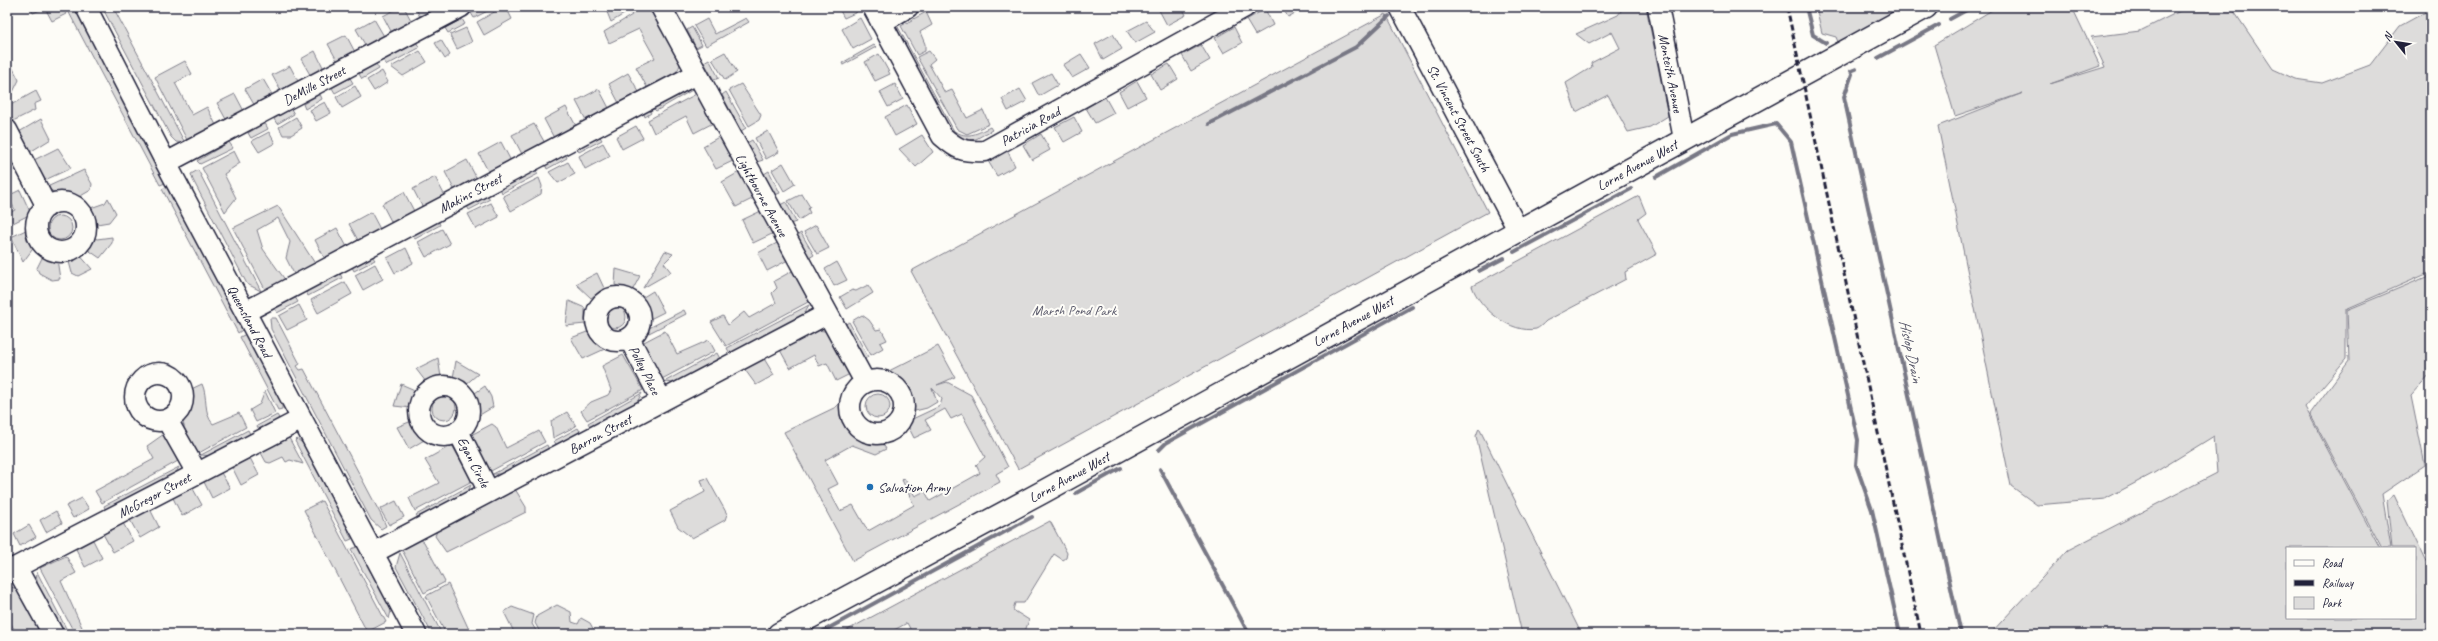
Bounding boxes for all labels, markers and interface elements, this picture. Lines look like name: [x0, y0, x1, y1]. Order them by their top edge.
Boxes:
north arrow: [2376, 22, 2416, 62]
text: N: [2380, 29, 2396, 43]
street label: Monteith Avenue: [1655, 32, 1687, 115]
street label: DeMille Street: [280, 61, 349, 109]
street label: St. Vincent Street South: [1423, 62, 1494, 175]
street label: Patricia Road: [998, 102, 1065, 150]
street label: Lorne Avenue West: [1594, 135, 1683, 195]
street label: Lightbourne Avenue: [732, 151, 792, 241]
street label: Makins Street: [436, 169, 507, 217]
street label: Queensland Road: [223, 282, 277, 363]
street label: Lorne Avenue West: [1310, 291, 1399, 351]
park label: Marsh Pond Park: [1032, 302, 1118, 319]
water label: Hislop Drain: [1895, 318, 1927, 385]
street label: Polley Place: [625, 343, 665, 399]
street label: Barron Street: [566, 410, 637, 458]
street label: Egan Circle: [454, 434, 494, 492]
street label: Lorne Avenue West: [1026, 447, 1115, 507]
street label: McGregor Street: [115, 468, 195, 522]
place label: Salvation Army: [878, 479, 951, 496]
marker: Salvation Army: [865, 482, 875, 492]
legend: [2286, 547, 2416, 619]
text: Road: [2322, 555, 2344, 571]
text: Railway: [2322, 575, 2354, 591]
text: Park: [2322, 595, 2343, 611]

